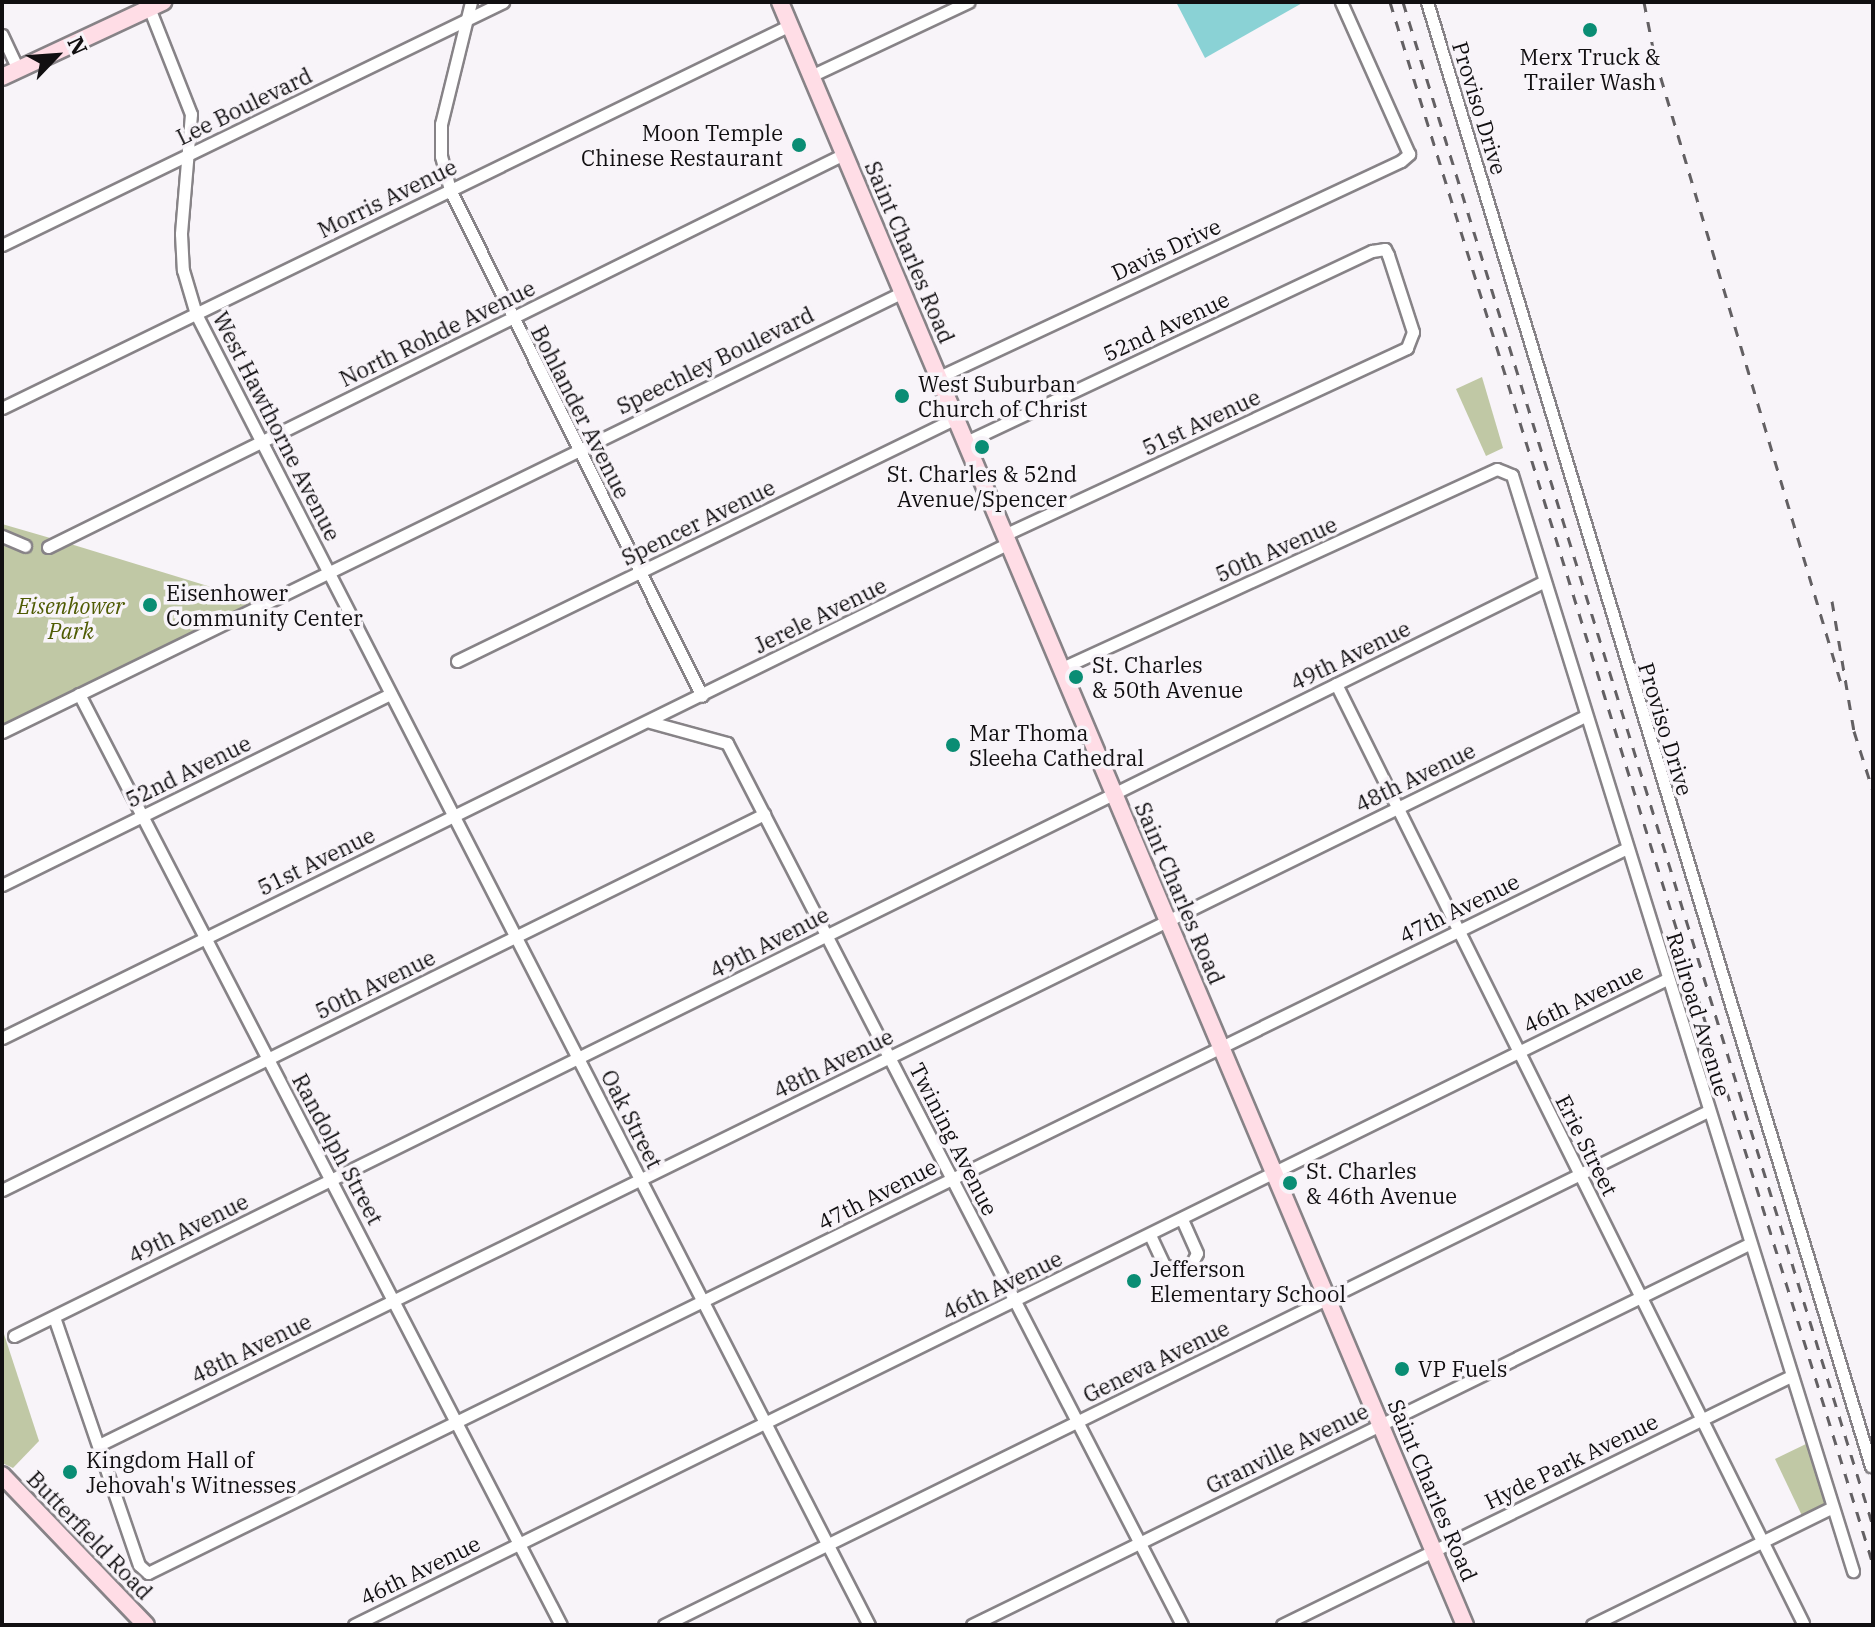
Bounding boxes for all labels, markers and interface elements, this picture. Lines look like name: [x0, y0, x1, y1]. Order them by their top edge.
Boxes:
north arrow: [16, 16, 96, 96]
marker: Merx Truck & Trailer Wash: [1581, 21, 1599, 39]
text: N: [61, 32, 95, 60]
street label: Proviso Drive: [1447, 38, 1513, 178]
place label: Merx Truck & Trailer Wash: [1520, 43, 1660, 94]
street label: Lee Boulevard: [172, 62, 316, 150]
place label: Moon Temple Chinese Restaurant: [581, 119, 783, 170]
marker: Moon Temple Chinese Restaurant: [790, 136, 808, 154]
street label: Morris Avenue: [313, 153, 461, 243]
street label: Saint Charles Road: [860, 157, 960, 347]
street label: Davis Drive: [1107, 212, 1225, 286]
street label: North Rohde Avenue: [335, 274, 539, 392]
street label: 52nd Avenue: [1099, 285, 1233, 367]
street label: Speechley Boulevard: [612, 301, 818, 419]
street label: West Hawthorne Avenue: [208, 307, 346, 545]
street label: Bohlander Avenue: [526, 321, 636, 503]
place label: West Suburban Church of Christ: [918, 370, 1087, 422]
street label: 51st Avenue: [1138, 383, 1264, 461]
marker: West Suburban Church of Christ: [893, 387, 911, 405]
marker: St. Charles & 52nd Avenue/Spencer: [973, 438, 991, 456]
place label: St. Charles & 52nd Avenue/Spencer: [887, 460, 1077, 512]
street label: Spencer Avenue: [617, 473, 779, 571]
street label: 50th Avenue: [1211, 510, 1341, 588]
street label: Jerele Avenue: [750, 572, 890, 658]
place label: Eisenhower Community Center: [166, 579, 363, 630]
park label: Eisenhower Park: [17, 592, 125, 644]
marker: Eisenhower Community Center: [141, 596, 159, 614]
street label: 49th Avenue: [1286, 615, 1414, 695]
place label: St. Charles & 50th Avenue: [1092, 651, 1243, 702]
street label: Proviso Drive: [1633, 659, 1699, 799]
marker: St. Charles & 50th Avenue: [1067, 668, 1085, 686]
place label: Mar Thoma Sleeha Cathedral: [969, 719, 1144, 770]
street label: 52nd Avenue: [121, 729, 255, 813]
marker: Mar Thoma Sleeha Cathedral: [944, 736, 962, 754]
street label: 48th Avenue: [1351, 737, 1479, 817]
street label: Saint Charles Road: [1130, 798, 1230, 988]
street label: 51st Avenue: [253, 821, 379, 901]
street label: 47th Avenue: [1395, 868, 1523, 948]
street label: 49th Avenue: [705, 901, 833, 983]
street label: Railroad Avenue: [1661, 929, 1737, 1099]
street label: 50th Avenue: [311, 944, 439, 1024]
street label: 46th Avenue: [1519, 958, 1647, 1038]
street label: 48th Avenue: [769, 1023, 897, 1103]
street label: Twining Avenue: [904, 1058, 1004, 1220]
street label: Oak Street: [596, 1065, 668, 1173]
street label: Randolph Street: [287, 1069, 389, 1229]
street label: Erie Street: [1550, 1090, 1624, 1200]
street label: 47th Avenue: [813, 1153, 941, 1235]
place label: St. Charles & 46th Avenue: [1306, 1157, 1457, 1208]
marker: St. Charles & 46th Avenue: [1281, 1174, 1299, 1192]
street label: 49th Avenue: [124, 1188, 252, 1268]
street label: 46th Avenue: [938, 1245, 1066, 1325]
place label: Jefferson Elementary School: [1150, 1255, 1346, 1306]
marker: Jefferson Elementary School: [1125, 1272, 1143, 1290]
street label: 48th Avenue: [187, 1308, 315, 1388]
street label: Geneva Avenue: [1079, 1314, 1233, 1408]
place label: VP Fuels: [1418, 1356, 1507, 1382]
marker: VP Fuels: [1393, 1360, 1411, 1378]
street label: Saint Charles Road: [1383, 1395, 1483, 1585]
street label: Granville Avenue: [1201, 1397, 1373, 1499]
street label: Hyde Park Avenue: [1480, 1408, 1662, 1514]
place label: Kingdom Hall of Jehovah's Witnesses: [86, 1446, 296, 1498]
marker: Kingdom Hall of Jehovah's Witnesses: [61, 1463, 79, 1481]
street label: Butterfield Road: [22, 1465, 158, 1605]
street label: 46th Avenue: [356, 1530, 484, 1610]

